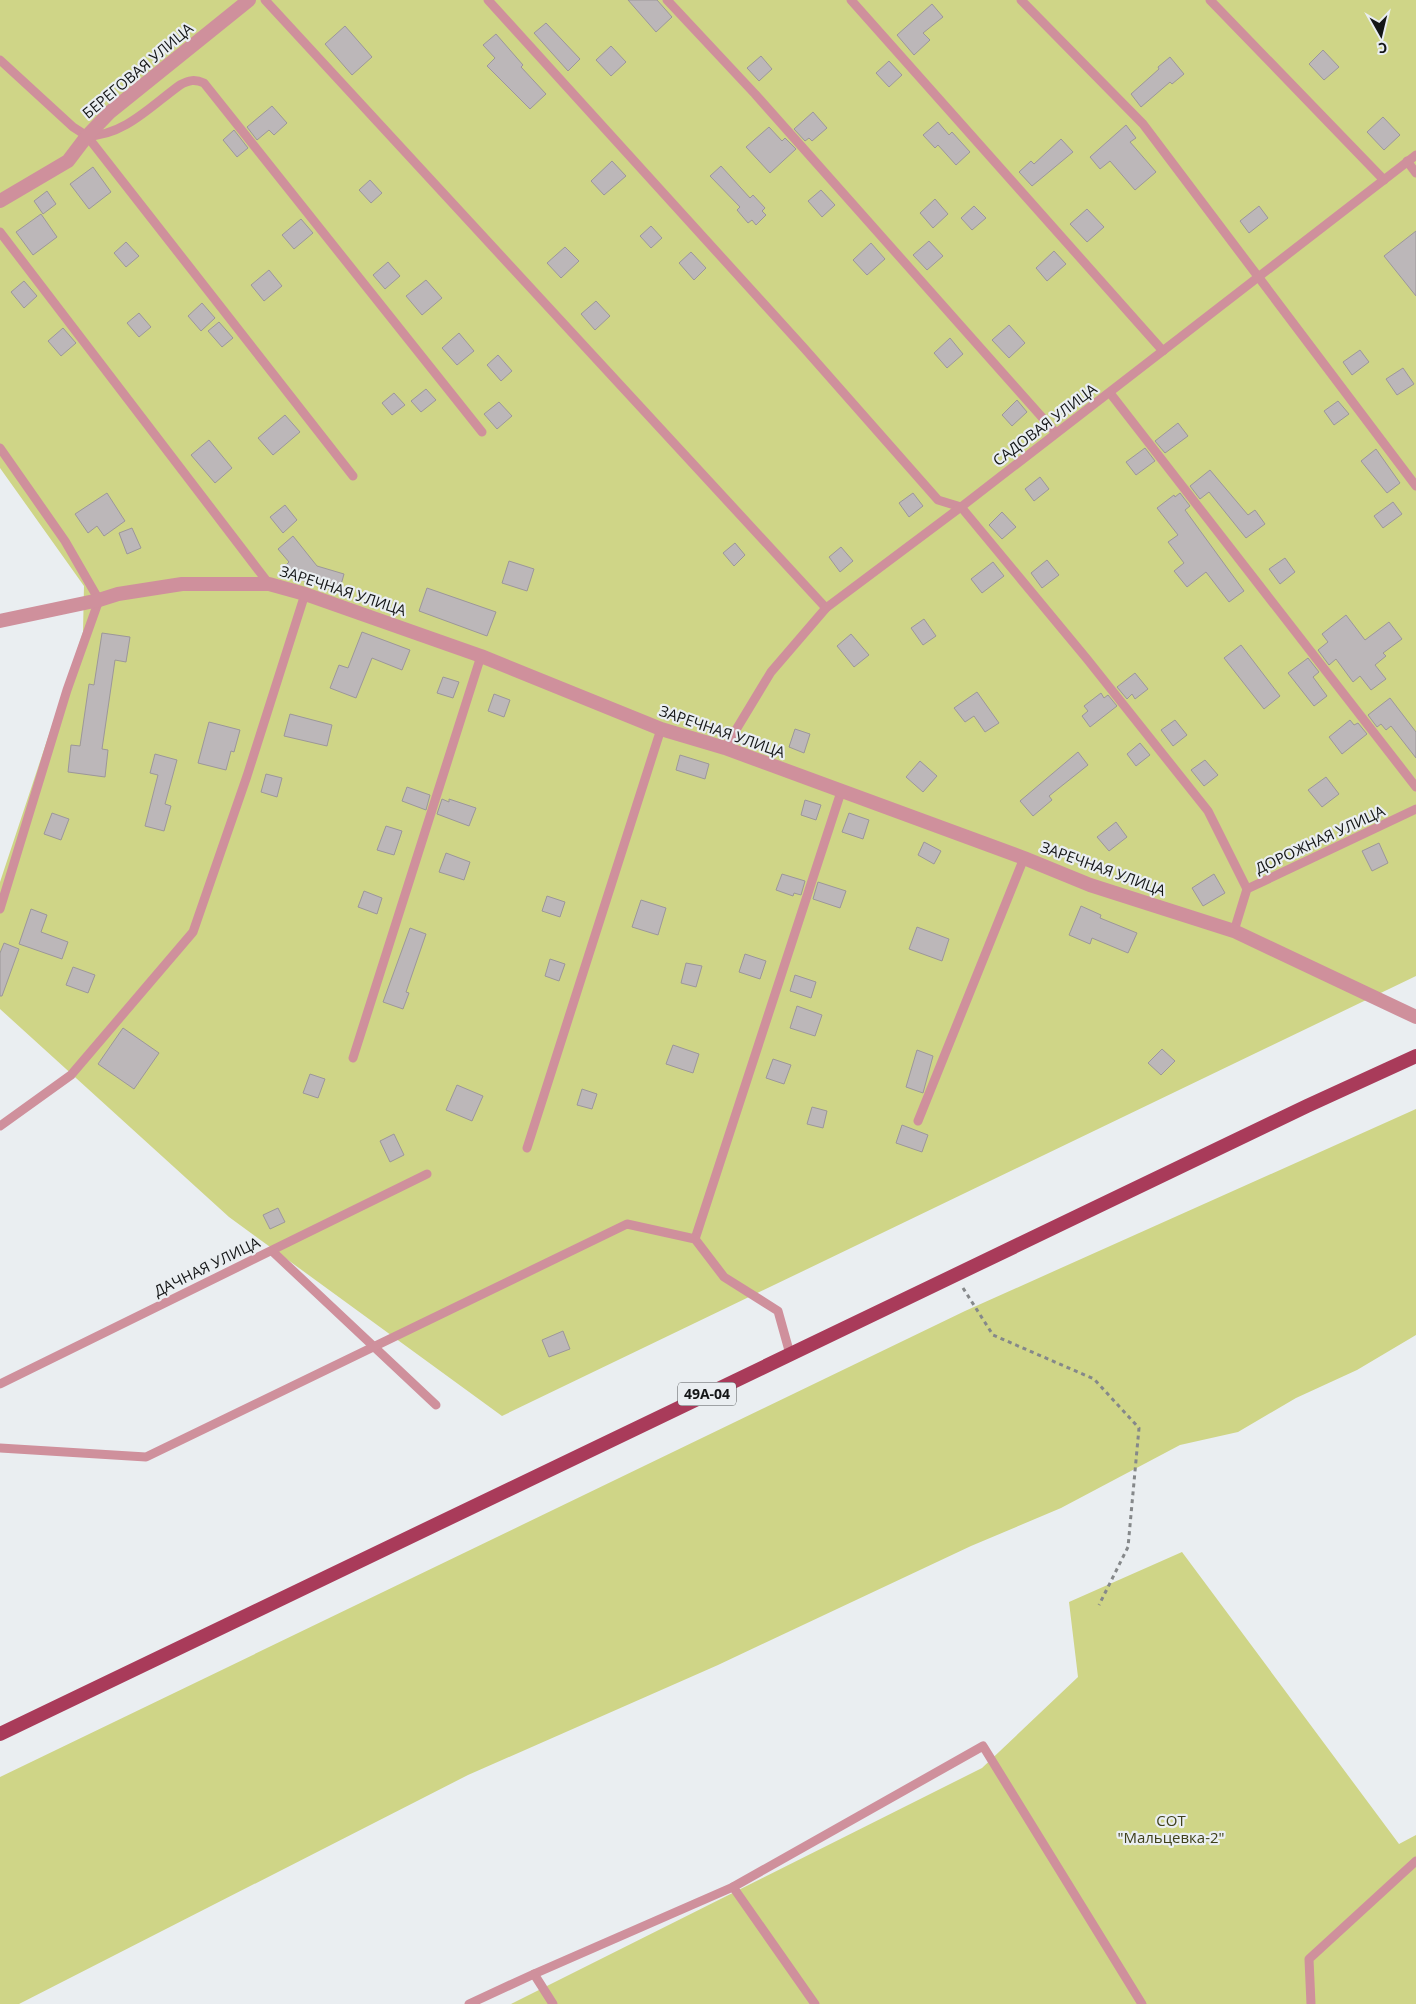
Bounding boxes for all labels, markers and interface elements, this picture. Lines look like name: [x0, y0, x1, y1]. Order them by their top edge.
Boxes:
north arrow: [1356, 10, 1406, 60]
street label: БЕРЕГОВАЯ УЛИЦА: [78, 18, 197, 122]
text: С: [1377, 38, 1389, 58]
street label: САДОВАЯ УЛИЦА: [988, 378, 1101, 470]
street label: ЗАРЕЧНАЯ УЛИЦА: [278, 560, 409, 620]
street label: ЗАРЕЧНАЯ УЛИЦА: [657, 700, 788, 762]
street label: ДОРОЖНАЯ УЛИЦА: [1251, 800, 1388, 878]
street label: ЗАРЕЧНАЯ УЛИЦА: [1038, 836, 1169, 900]
street label: ДАЧНАЯ УЛИЦА: [150, 1232, 263, 1300]
road number: 49А-04: [678, 1382, 736, 1406]
park label: СОТ "Мальцевка-2": [1117, 1810, 1225, 1847]

